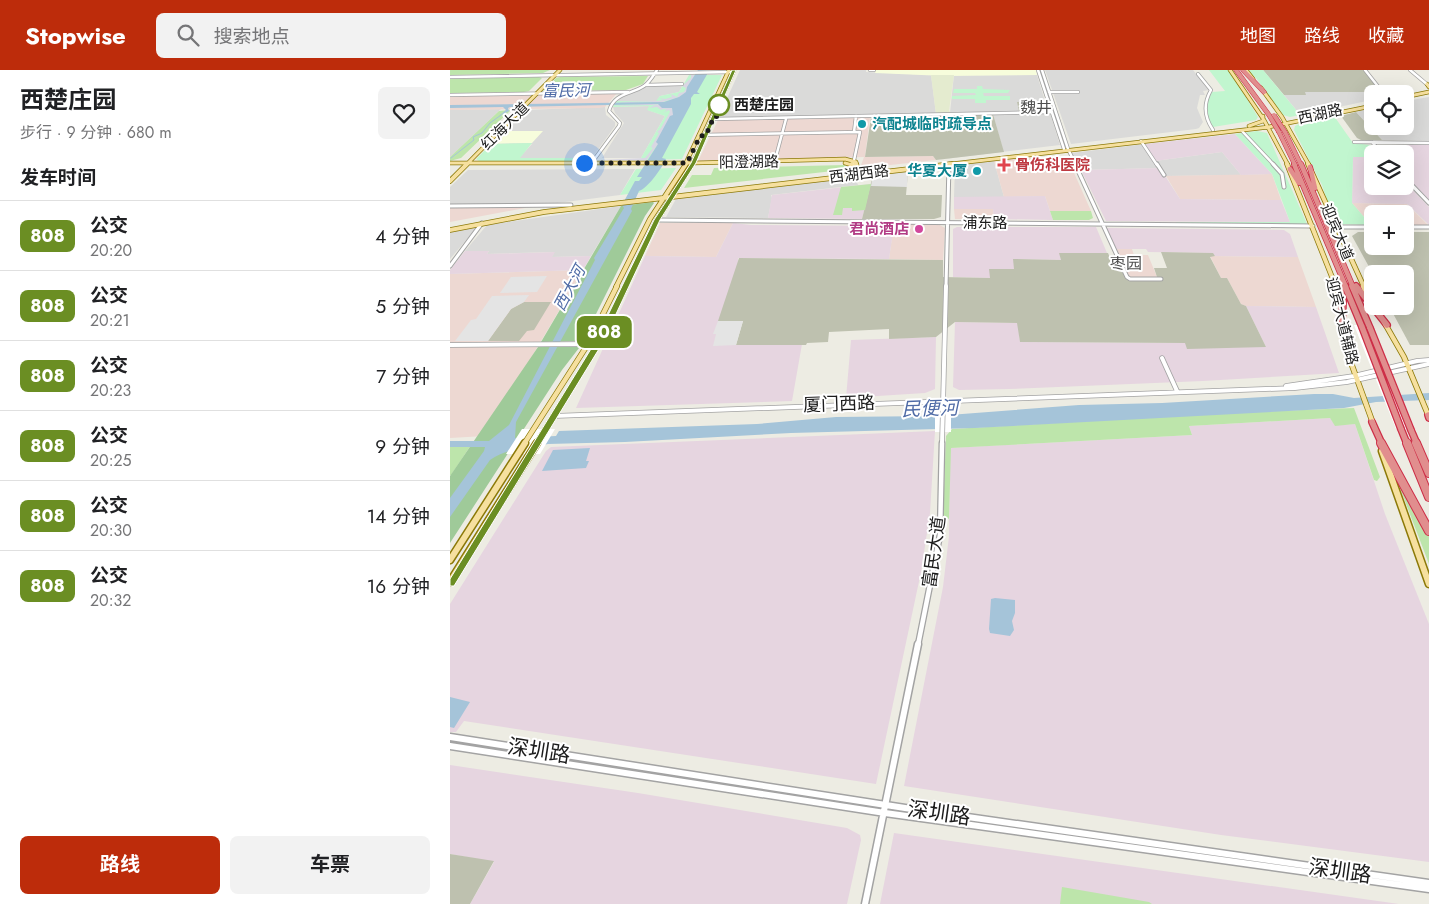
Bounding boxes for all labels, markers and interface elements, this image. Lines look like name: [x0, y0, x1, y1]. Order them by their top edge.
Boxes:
search box: [156, 13, 506, 58]
text: Stopwise: [25, 18, 126, 53]
icon: search: [174, 21, 202, 49]
text: 搜索地点: [214, 23, 290, 50]
text: 地图: [1240, 23, 1276, 49]
text: 路线: [1304, 23, 1340, 49]
text: 收藏: [1368, 23, 1404, 49]
water label: 富民河: [542, 79, 593, 102]
text: 西楚庄园: [20, 82, 116, 117]
map controls: [1364, 85, 1414, 315]
button: locate: [1364, 85, 1414, 135]
button: heart: [378, 87, 430, 139]
marker: 西楚庄园: [708, 94, 730, 116]
place label: 西楚庄园: [734, 94, 794, 116]
district label: 魏井: [1020, 96, 1052, 119]
street label: 红海大道: [476, 97, 534, 155]
street label: 西湖路: [1296, 99, 1344, 129]
place label: 汽配城临时疏导点: [872, 113, 992, 135]
marker: 汽配城临时疏导点: [856, 118, 868, 130]
text: 步行 · 9 分钟 · 680 m: [20, 121, 172, 144]
button: layers: [1364, 145, 1414, 195]
street label: 阳澄湖路: [719, 150, 779, 174]
your location: [572, 151, 597, 176]
place label: 骨伤科医院: [1015, 154, 1090, 176]
marker: 骨伤科医院: [997, 158, 1011, 172]
street label: 西湖西路: [828, 159, 890, 189]
place label: 华夏大厦: [907, 160, 967, 182]
text: 发车时间: [20, 164, 96, 191]
marker: 华夏大厦: [971, 165, 983, 177]
street label: 迎宾大道: [1315, 200, 1359, 264]
button: +: [1364, 205, 1414, 255]
text: 公交: [90, 212, 128, 239]
street label: 浦东路: [962, 212, 1008, 234]
place label: 君尚酒店: [849, 218, 909, 240]
text: 808: [30, 223, 65, 249]
text: 4 分钟: [375, 223, 430, 250]
marker: 君尚酒店: [913, 223, 925, 235]
text: 20:20: [90, 239, 132, 262]
district label: 枣园: [1110, 252, 1142, 275]
water label: 西大河: [548, 259, 592, 315]
button: −: [1364, 265, 1414, 315]
street label: 迎宾大道辅路: [1320, 275, 1364, 367]
text: 公交: [90, 282, 128, 309]
text: 808: [30, 293, 65, 319]
text: 5 分钟: [376, 293, 430, 320]
text: 20:21: [90, 309, 130, 332]
line badge: 808: [575, 316, 633, 348]
text: 808: [587, 319, 621, 345]
text: 公交: [90, 352, 128, 379]
text: 808: [30, 363, 65, 389]
text: 7 分钟: [376, 363, 430, 390]
text: 20:23: [90, 379, 131, 402]
street label: 厦门西路: [803, 390, 875, 418]
water label: 民便河: [901, 394, 963, 423]
text: 公交: [90, 422, 128, 449]
text: 808: [30, 433, 65, 459]
text: 9 分钟: [375, 433, 430, 460]
text: 20:25: [90, 449, 132, 472]
text: 公交: [90, 492, 128, 519]
text: 808: [30, 503, 65, 529]
text: 14 分钟: [367, 503, 430, 530]
street label: 富民大道: [916, 515, 952, 589]
text: 20:30: [90, 519, 132, 542]
text: 公交: [90, 562, 128, 589]
text: 808: [30, 573, 65, 599]
text: 16 分钟: [367, 573, 430, 600]
text: 20:32: [90, 589, 131, 612]
street label: 深圳路: [506, 731, 572, 771]
street label: 深圳路: [906, 794, 972, 832]
button: 路线: [20, 836, 220, 894]
button: 车票: [230, 836, 430, 894]
street label: 深圳路: [1307, 852, 1373, 890]

